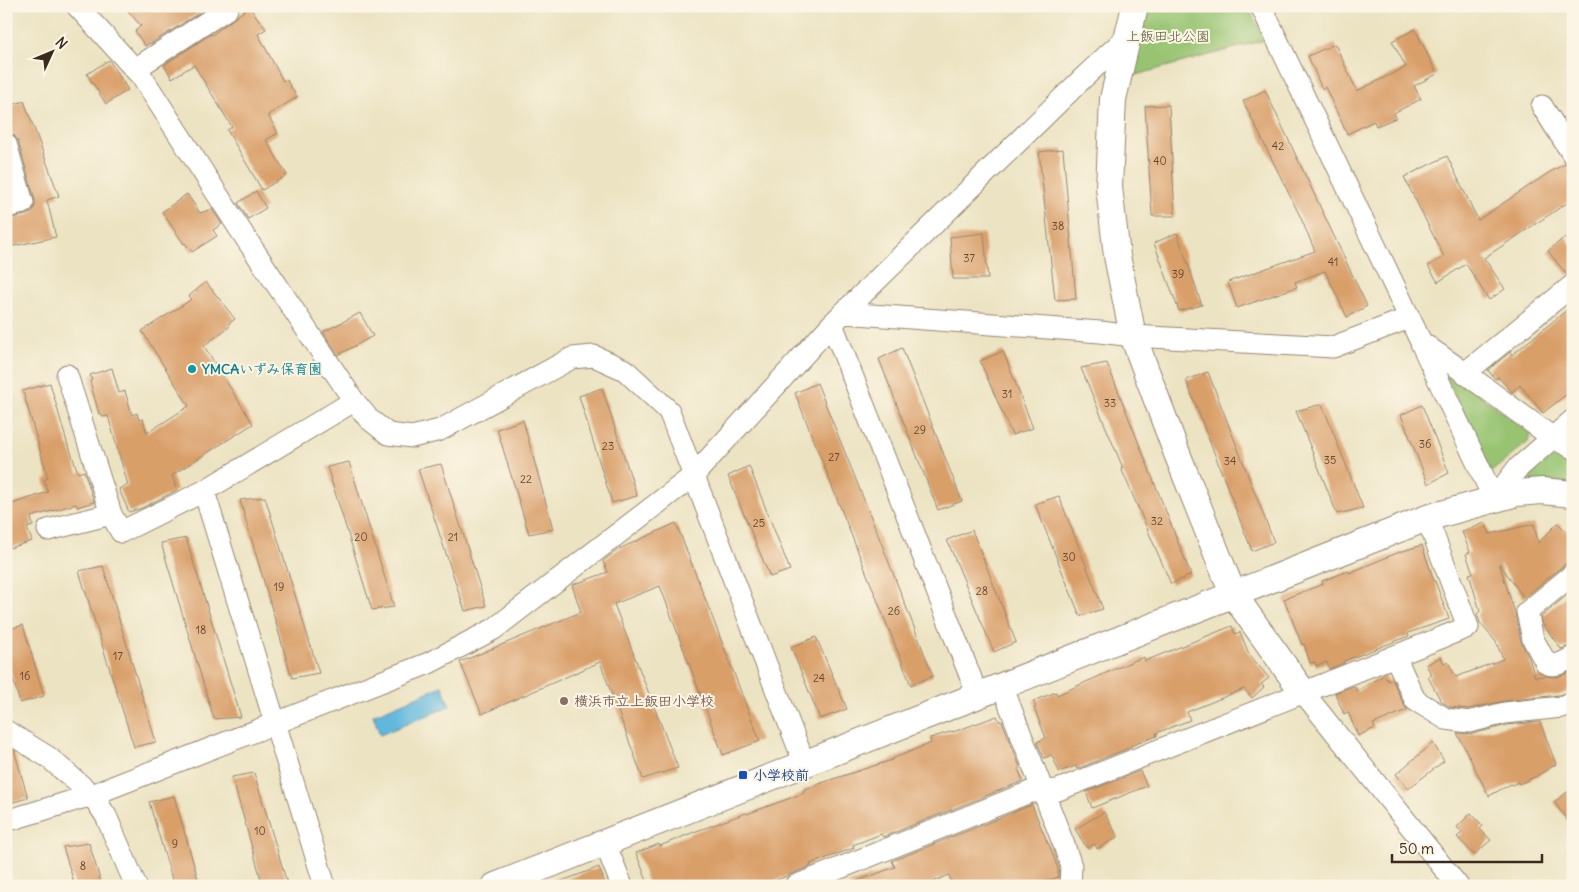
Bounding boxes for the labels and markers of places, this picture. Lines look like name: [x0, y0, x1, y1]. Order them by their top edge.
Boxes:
place label: YMCAいずみ保育園: [201, 360, 322, 378]
marker: YMCAいずみ保育園: [186, 363, 198, 375]
place label: 横浜市立上飯田小学校: [574, 692, 714, 710]
marker: 横浜市立上飯田小学校: [558, 695, 570, 707]
place label: 小学校前: [753, 766, 809, 784]
marker: 小学校前: [737, 769, 749, 781]

